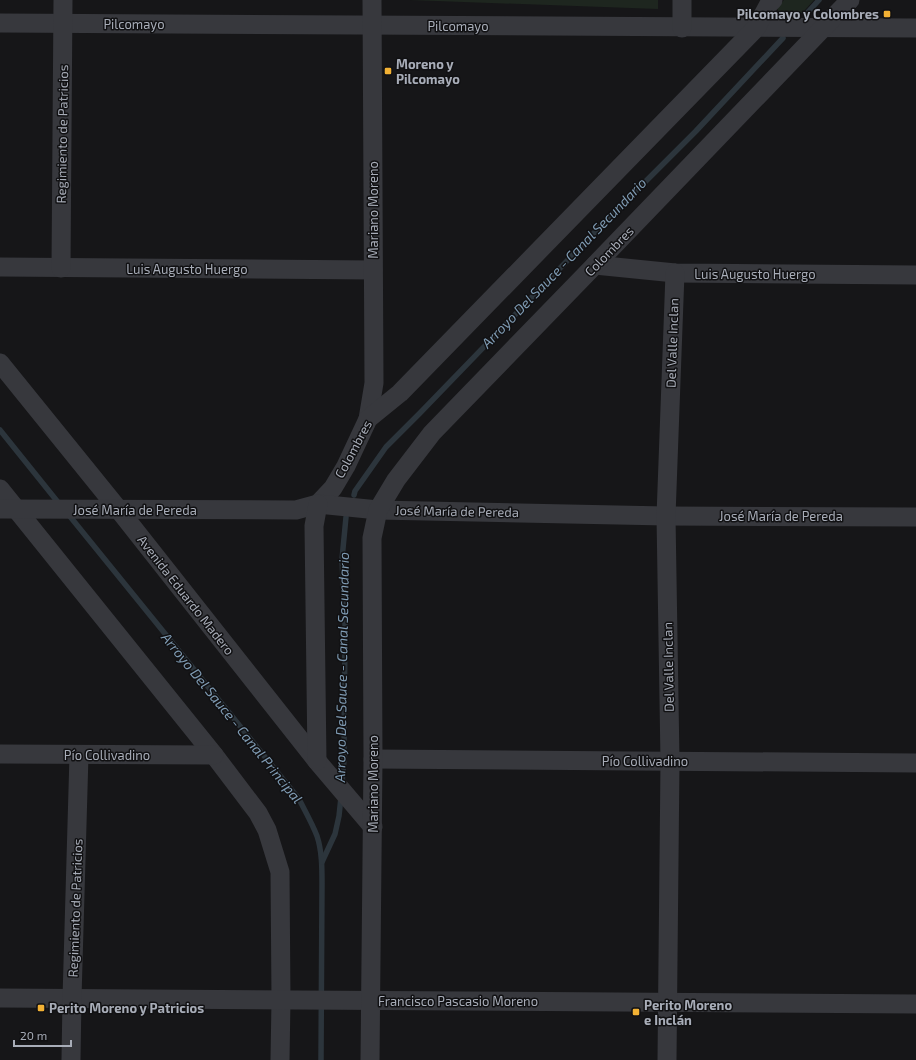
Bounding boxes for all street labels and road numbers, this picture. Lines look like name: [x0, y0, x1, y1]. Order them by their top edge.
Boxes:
street label: Pilcomayo: [103, 16, 165, 32]
street label: Pilcomayo: [427, 18, 489, 34]
street label: Regimiento de Patricios: [53, 64, 71, 204]
street label: Mariano Moreno: [365, 161, 381, 259]
street label: Colombres: [581, 223, 637, 279]
street label: Luis Augusto Huergo: [126, 261, 248, 277]
street label: Luis Augusto Huergo: [694, 266, 816, 282]
street label: Del Valle Inclan: [662, 298, 682, 388]
street label: Colombres: [331, 417, 375, 481]
street label: José María de Pereda: [73, 502, 197, 518]
street label: José María de Pereda: [395, 502, 519, 520]
street label: José María de Pereda: [719, 508, 843, 524]
street label: Avenida Eduardo Madero: [134, 532, 238, 658]
street label: Del Valle Inclan: [659, 622, 677, 712]
street label: Mariano Moreno: [365, 735, 381, 833]
street label: Pío Collivadino: [64, 747, 150, 763]
street label: Pío Collivadino: [602, 753, 688, 769]
street label: Regimiento de Patricios: [65, 838, 85, 978]
street label: Francisco Pascasio Moreno: [378, 993, 538, 1009]

